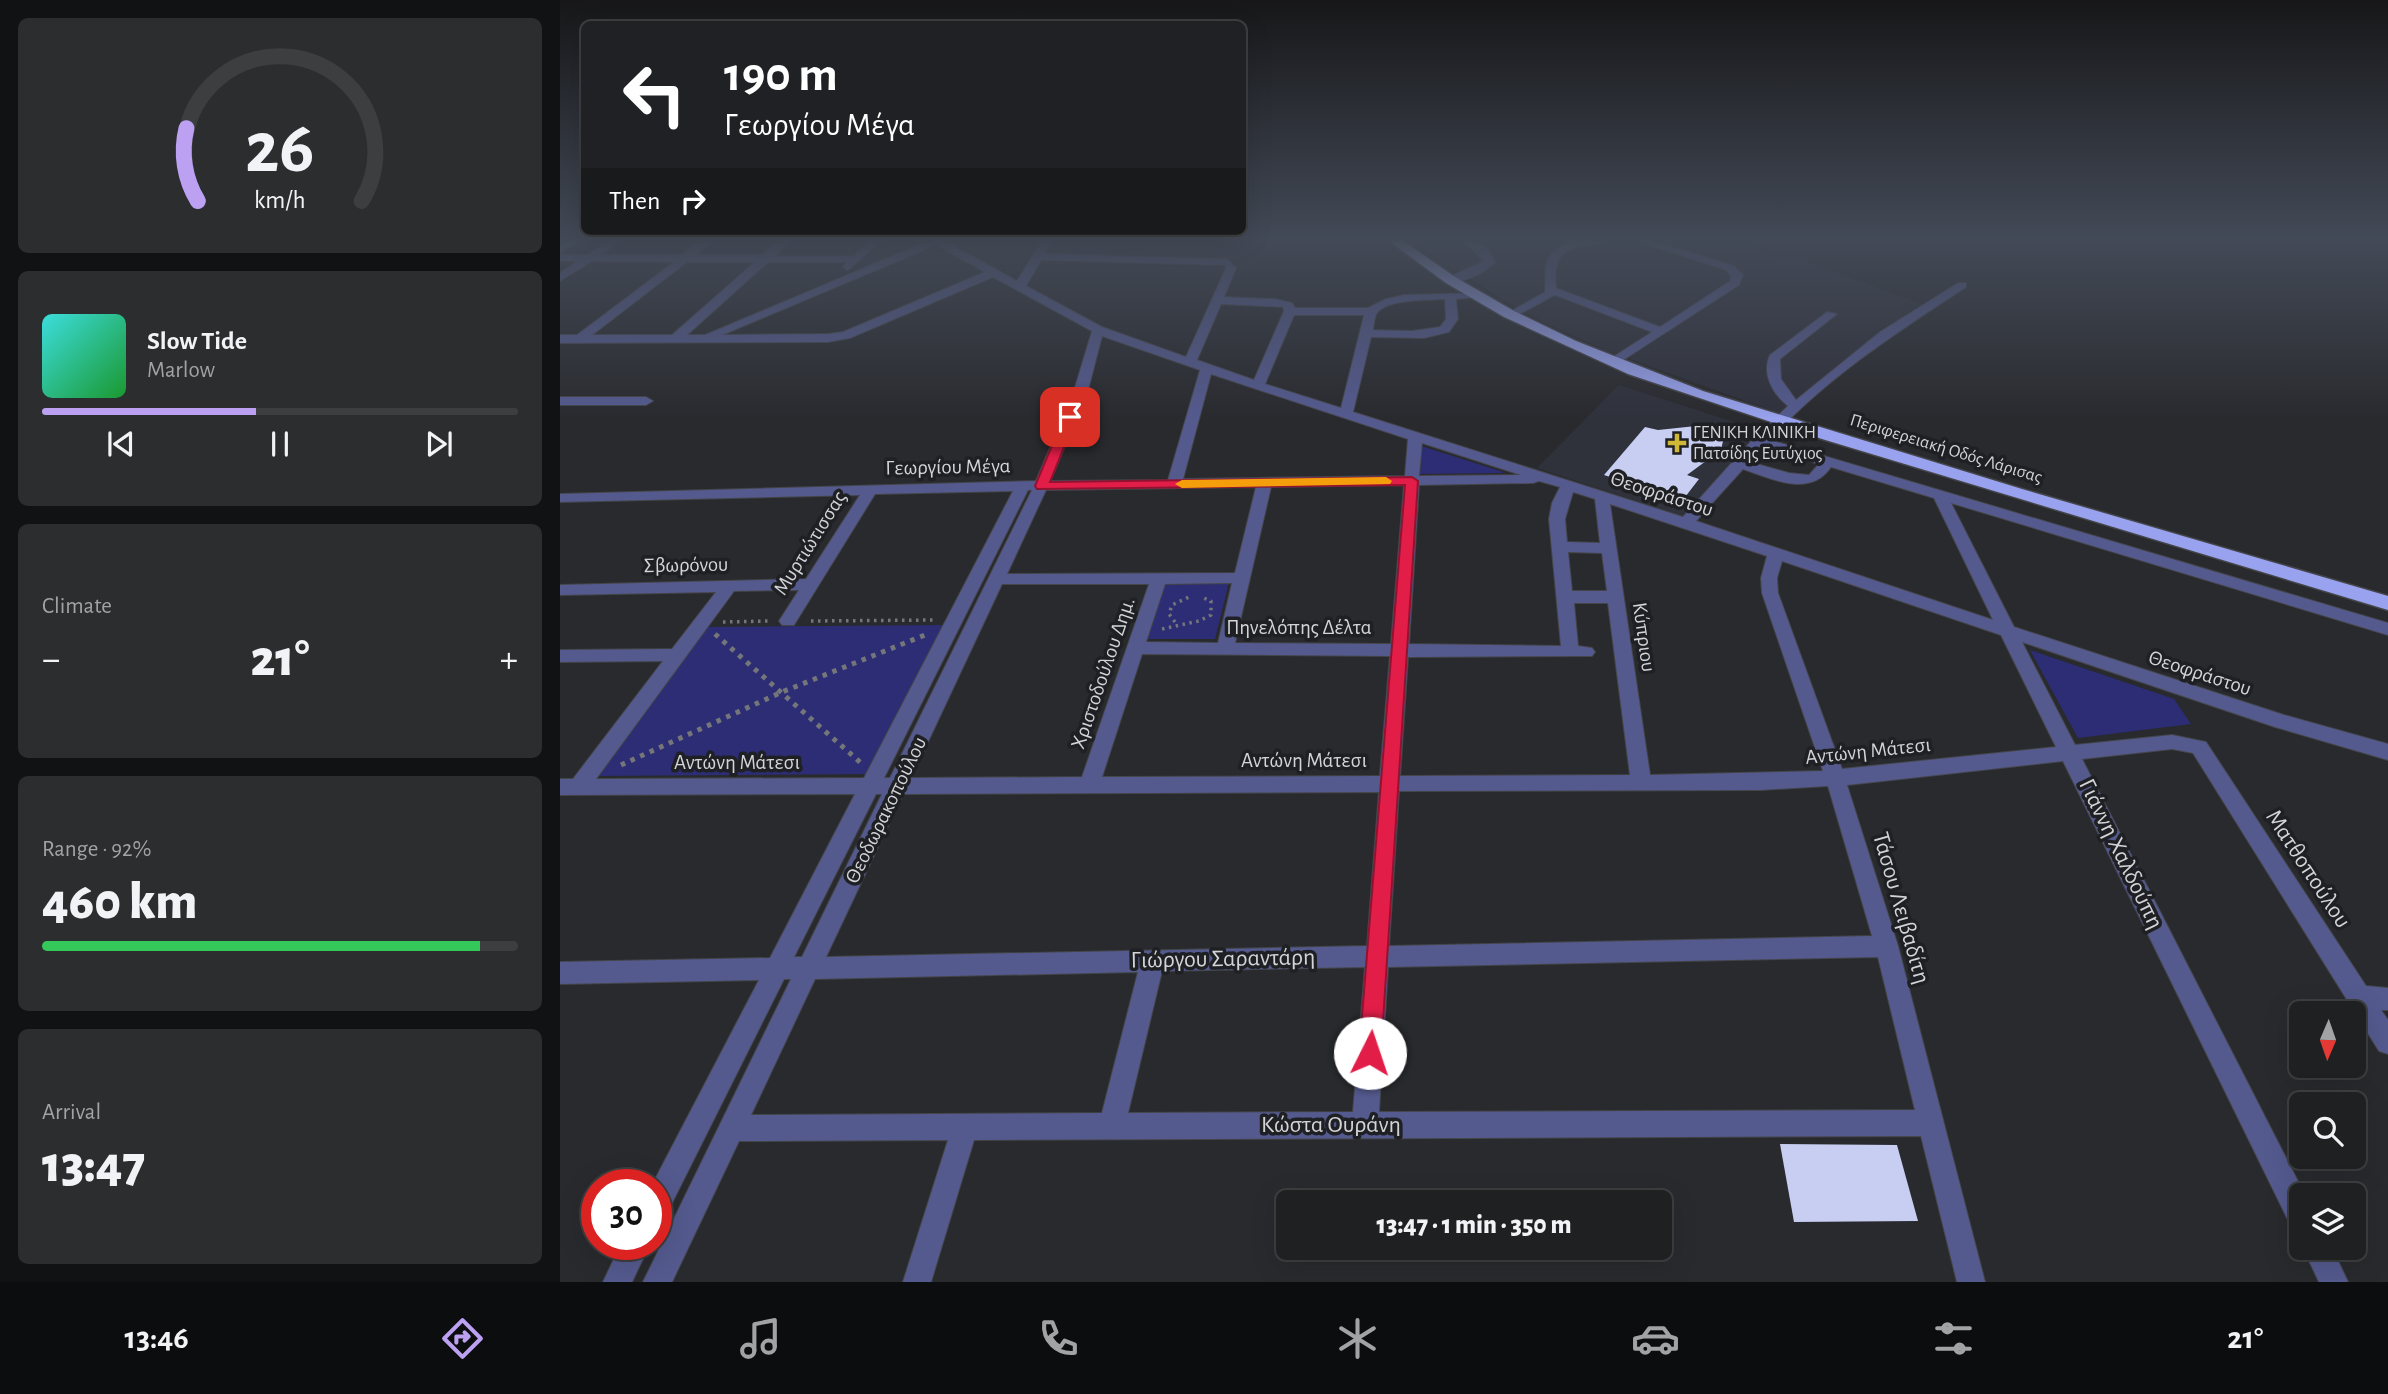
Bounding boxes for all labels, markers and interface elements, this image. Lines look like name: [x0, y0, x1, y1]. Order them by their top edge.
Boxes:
icon: left: [609, 49, 700, 140]
text: 190 m: [724, 51, 838, 100]
text: Γεωργίου Μέγα: [724, 109, 915, 141]
text: 26: [245, 114, 315, 187]
icon: right: [674, 182, 712, 220]
text: km/h: [254, 188, 306, 213]
text: Then: [609, 188, 660, 214]
text: Slow Tide: [147, 328, 247, 354]
text: Marlow: [147, 359, 215, 382]
pin: [1040, 387, 1100, 447]
icon: arrive: [1051, 398, 1089, 436]
street label: Περιφερειακή Οδός Λάρισας: [1848, 411, 2044, 487]
place label: ΓΕΝΙΚΗ ΚΛΙΝΙΚΗ Πατσίδης Ευτύχιος: [1693, 424, 1823, 463]
icon: previous: [102, 425, 140, 463]
icon: pause: [261, 425, 299, 463]
icon: next: [420, 425, 458, 463]
marker: ΓΕΝΙΚΗ ΚΛΙΝΙΚΗ Πατσίδης Ευτύχιος: [1667, 433, 1687, 453]
street label: Γεωργίου Μέγα: [885, 455, 1011, 479]
street label: Θεοφράστου: [1608, 468, 1716, 520]
street label: Μυρτιώτισσας: [770, 487, 850, 599]
street label: Σβωρόνου: [644, 554, 728, 576]
street label: Χριστοδούλου Δημ.: [1067, 594, 1139, 752]
text: Climate: [42, 595, 112, 618]
street label: Κύπριου: [1629, 601, 1659, 673]
street label: Πηνελόπης Δέλτα: [1226, 617, 1372, 638]
text: 21°: [250, 633, 310, 685]
text: −: [42, 641, 60, 679]
text: +: [500, 641, 518, 679]
street label: Θεοφράστου: [2146, 647, 2254, 699]
street label: Θεοδωρακοπούλου: [842, 734, 930, 886]
street label: Αντώνη Μάτεσι: [1804, 734, 1932, 768]
street label: Αντώνη Μάτεσι: [1241, 750, 1367, 771]
street label: Αντώνη Μάτεσι: [674, 752, 800, 773]
street label: Γιάννη Χαλδούπη: [2074, 775, 2168, 933]
street label: Ματθοπούλου: [2261, 806, 2355, 932]
street label: Τάσου Λειβαδίτη: [1868, 829, 1934, 987]
text: Range · 92%: [42, 838, 151, 861]
text: 460 km: [42, 876, 197, 928]
street label: Γιώργου Σαραντάρη: [1131, 945, 1315, 973]
north arrow: [2289, 1001, 2366, 1078]
map controls: [2289, 1001, 2366, 1260]
position arrow: [1333, 1016, 1407, 1090]
button: search: [2289, 1092, 2366, 1169]
text: Arrival: [42, 1101, 101, 1124]
street label: Κώστα Ουράνη: [1261, 1113, 1401, 1137]
text: 13:47: [42, 1139, 145, 1191]
speed limit sign: 30: [581, 1169, 672, 1260]
button: layers: [2289, 1183, 2366, 1260]
text: 13:47 · 1 min · 350 m: [1376, 1212, 1572, 1238]
icon: directions: [438, 1314, 487, 1363]
icon: music: [736, 1314, 785, 1363]
icon: phone: [1034, 1314, 1083, 1363]
icon: climate: [1333, 1314, 1382, 1363]
icon: car: [1631, 1314, 1680, 1363]
icon: filters: [1929, 1314, 1978, 1363]
text: 13:46: [125, 1322, 189, 1354]
text: 21°: [2227, 1322, 2263, 1354]

